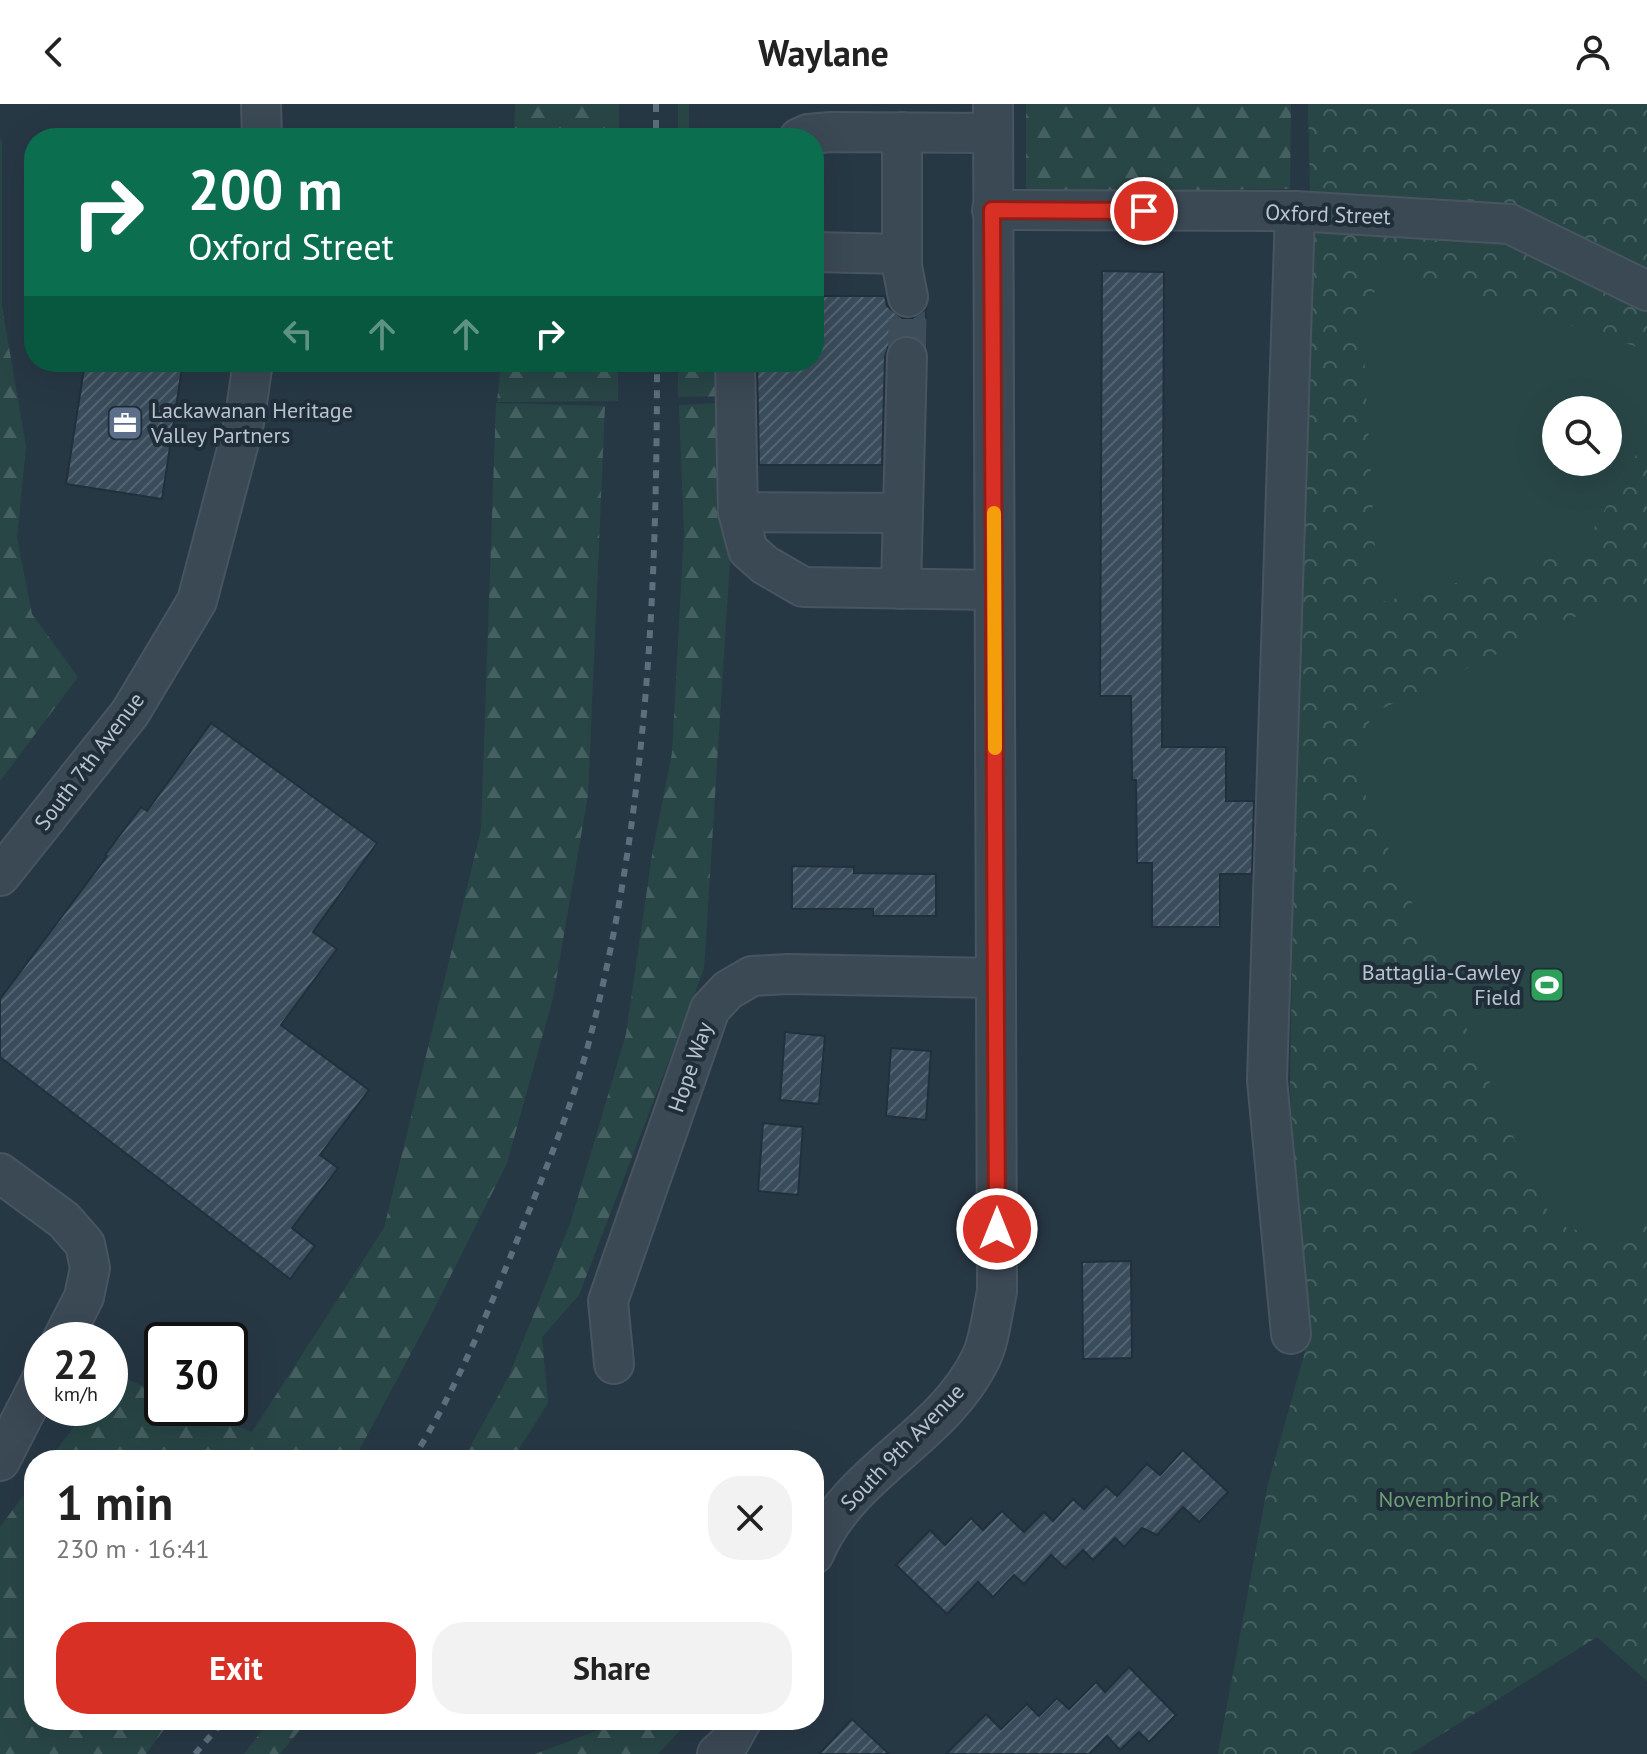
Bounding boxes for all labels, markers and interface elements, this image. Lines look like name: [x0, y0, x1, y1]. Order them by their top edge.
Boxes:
text: Waylane: [758, 29, 889, 76]
icon: back: [32, 30, 76, 74]
icon: person: [1571, 30, 1615, 74]
text: 200 m: [188, 153, 343, 225]
icon: right: [56, 160, 160, 264]
pin: [1110, 177, 1178, 245]
icon: arrive: [1122, 189, 1166, 233]
street label: Oxford Street: [1265, 198, 1392, 230]
text: Oxford Street: [188, 223, 394, 270]
icon: left: [276, 312, 320, 356]
icon: ahead: [360, 312, 404, 356]
icon: ahead: [444, 312, 488, 356]
icon: right: [528, 312, 572, 356]
place label: Lackawanan Heritage Valley Partners: [150, 396, 353, 449]
map controls: [1542, 396, 1622, 476]
button: search: [1542, 396, 1622, 476]
office icon: Lackawanan Heritage Valley Partners: [106, 404, 144, 442]
street label: South 7th Avenue: [28, 686, 150, 836]
place label: Battaglia-Cawley Field: [1362, 958, 1522, 1011]
sports icon: Battaglia-Cawley Field: [1528, 966, 1566, 1004]
street label: Hope Way: [662, 1017, 719, 1116]
position arrow: [955, 1187, 1039, 1271]
speed limit sign: 30: [144, 1322, 248, 1426]
text: 22: [53, 1338, 99, 1390]
street label: South 9th Avenue: [834, 1378, 970, 1516]
text: km/h: [54, 1381, 98, 1407]
text: 1 min: [56, 1471, 173, 1533]
button: close: [708, 1476, 792, 1560]
park label: Novembrino Park: [1378, 1485, 1540, 1513]
text: 230 m · 16:41: [56, 1532, 210, 1565]
button: Exit: [56, 1622, 416, 1714]
button: Share: [432, 1622, 792, 1714]

